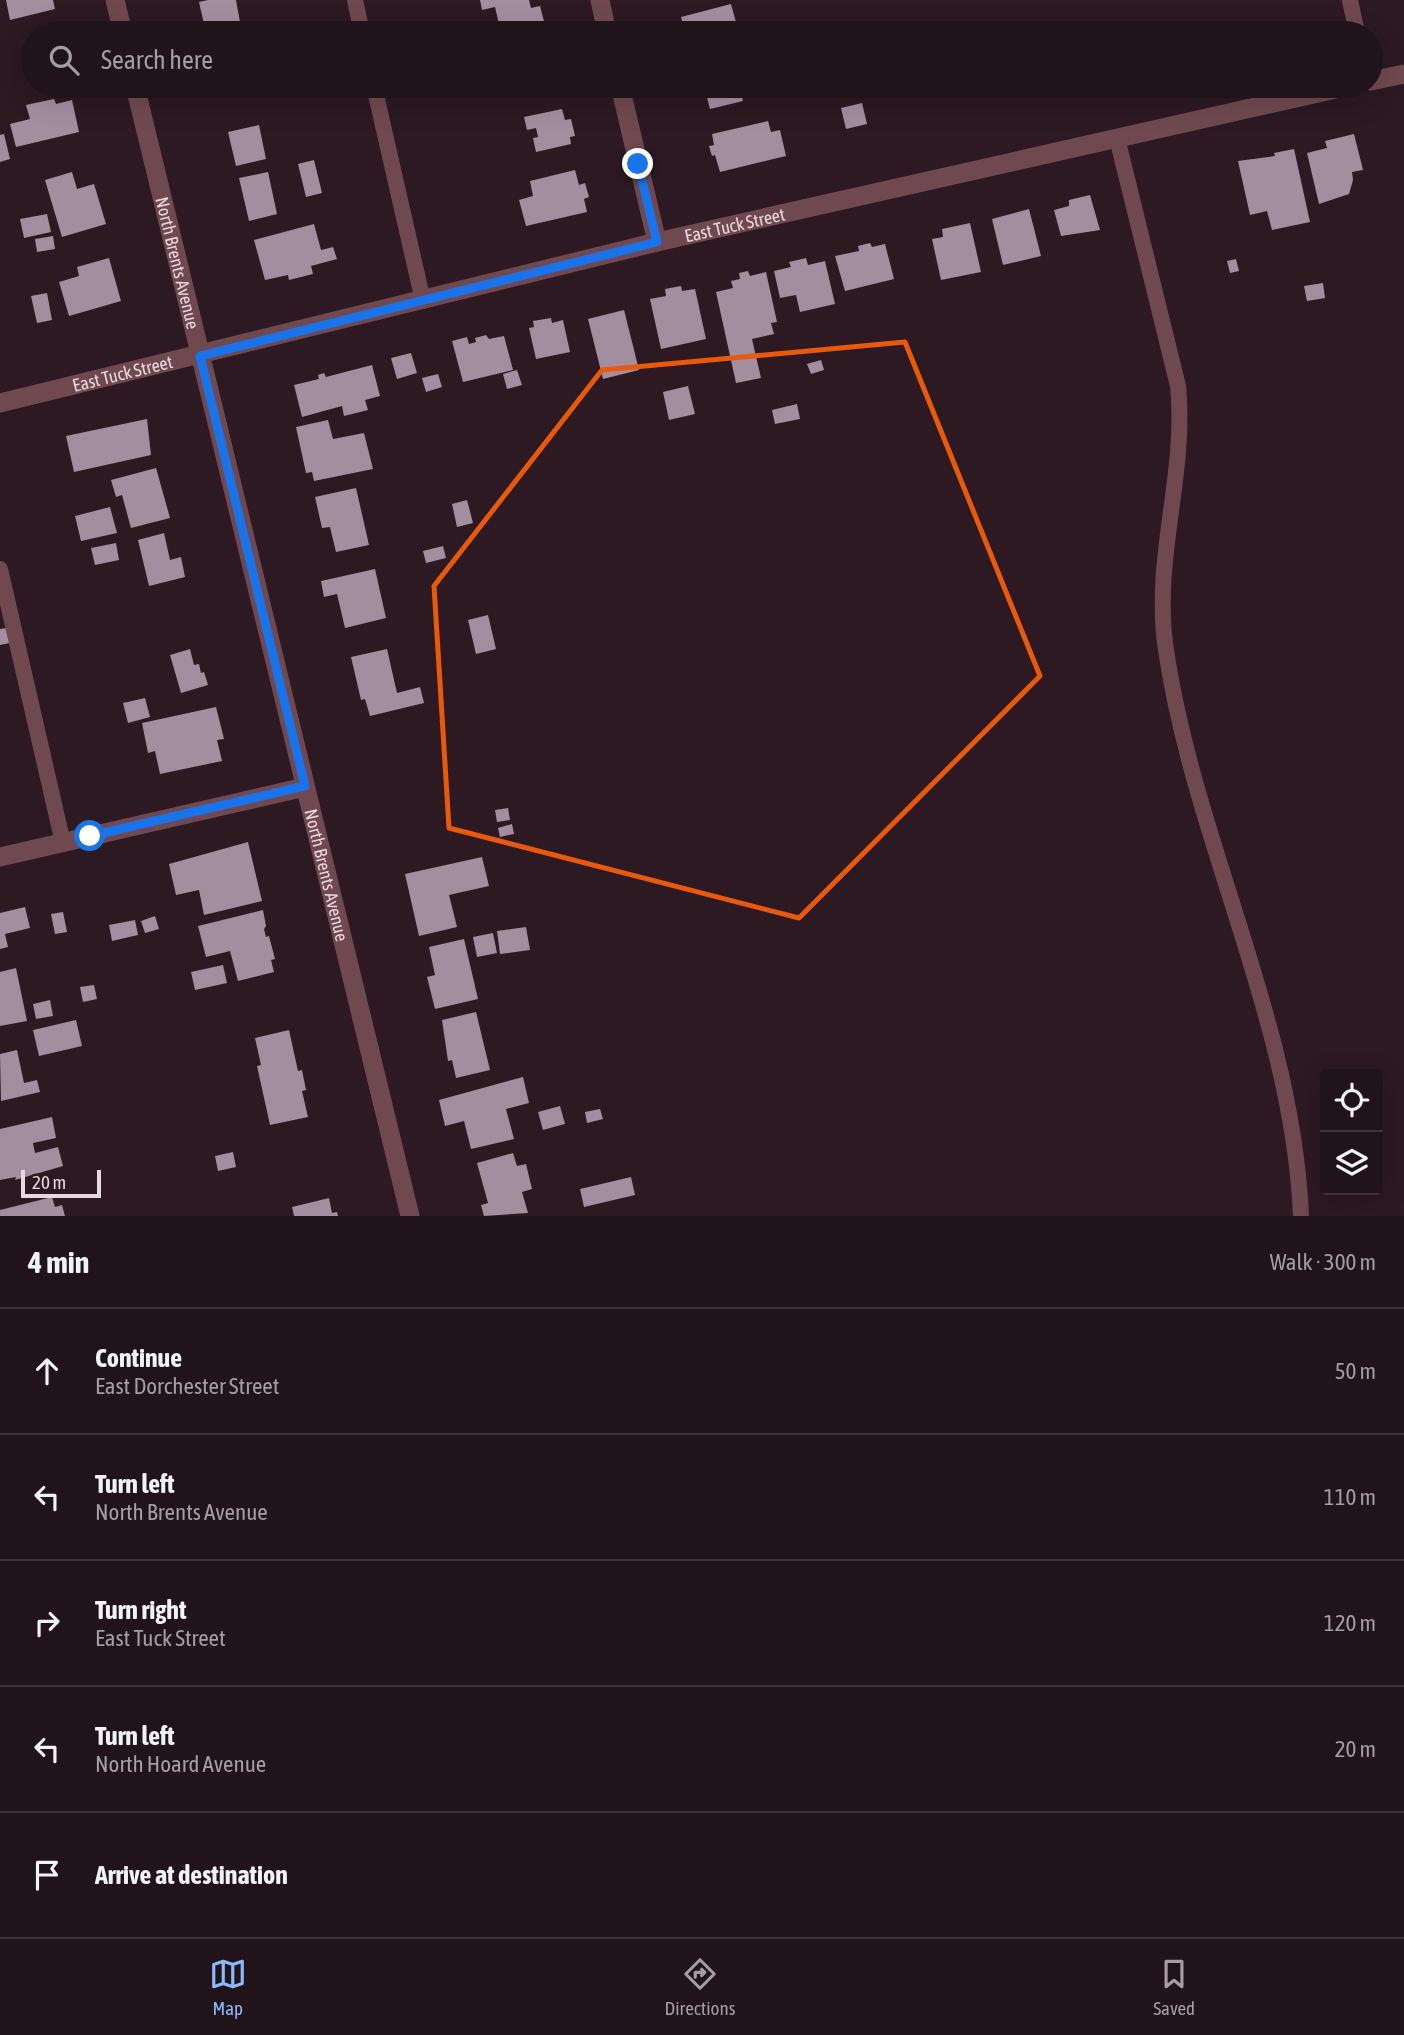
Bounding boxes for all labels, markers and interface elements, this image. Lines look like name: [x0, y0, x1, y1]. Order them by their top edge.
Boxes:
search box: [21, 21, 1383, 98]
icon: search: [45, 41, 83, 79]
text: Search here: [101, 45, 213, 75]
route end: [622, 148, 653, 179]
street label: North Brents Avenue: [152, 195, 204, 331]
street label: East Tuck Street: [682, 203, 787, 246]
street label: East Tuck Street: [70, 351, 175, 395]
street label: North Brents Avenue: [301, 807, 353, 943]
route start: [74, 820, 105, 851]
map controls: [1320, 1069, 1383, 1195]
button: locate: [1320, 1069, 1383, 1132]
button: layers: [1320, 1132, 1383, 1195]
scale bar: [21, 1167, 102, 1199]
text: 20 m: [32, 1171, 66, 1193]
text: 4 min: [28, 1245, 89, 1279]
text: Walk · 300 m: [1270, 1249, 1376, 1275]
text: Continue: [95, 1343, 182, 1373]
icon: ahead: [28, 1352, 66, 1390]
text: 50 m: [1335, 1358, 1376, 1384]
text: East Dorchester Street: [95, 1373, 279, 1399]
text: Turn left: [95, 1469, 175, 1499]
icon: left: [28, 1478, 66, 1516]
text: 110 m: [1324, 1484, 1376, 1510]
text: North Brents Avenue: [95, 1499, 268, 1525]
text: Turn right: [95, 1595, 186, 1625]
icon: right: [28, 1604, 66, 1642]
text: 120 m: [1324, 1610, 1376, 1636]
text: East Tuck Street: [95, 1625, 226, 1651]
text: Turn left: [95, 1721, 175, 1751]
icon: left: [28, 1730, 66, 1768]
text: 20 m: [1335, 1736, 1376, 1762]
text: North Hoard Avenue: [95, 1751, 266, 1777]
icon: arrive: [28, 1856, 66, 1894]
text: Arrive at destination: [95, 1860, 288, 1890]
tab: Map: [209, 1955, 247, 2019]
tab: Directions: [665, 1955, 735, 2019]
tab: Saved: [1153, 1955, 1195, 2019]

